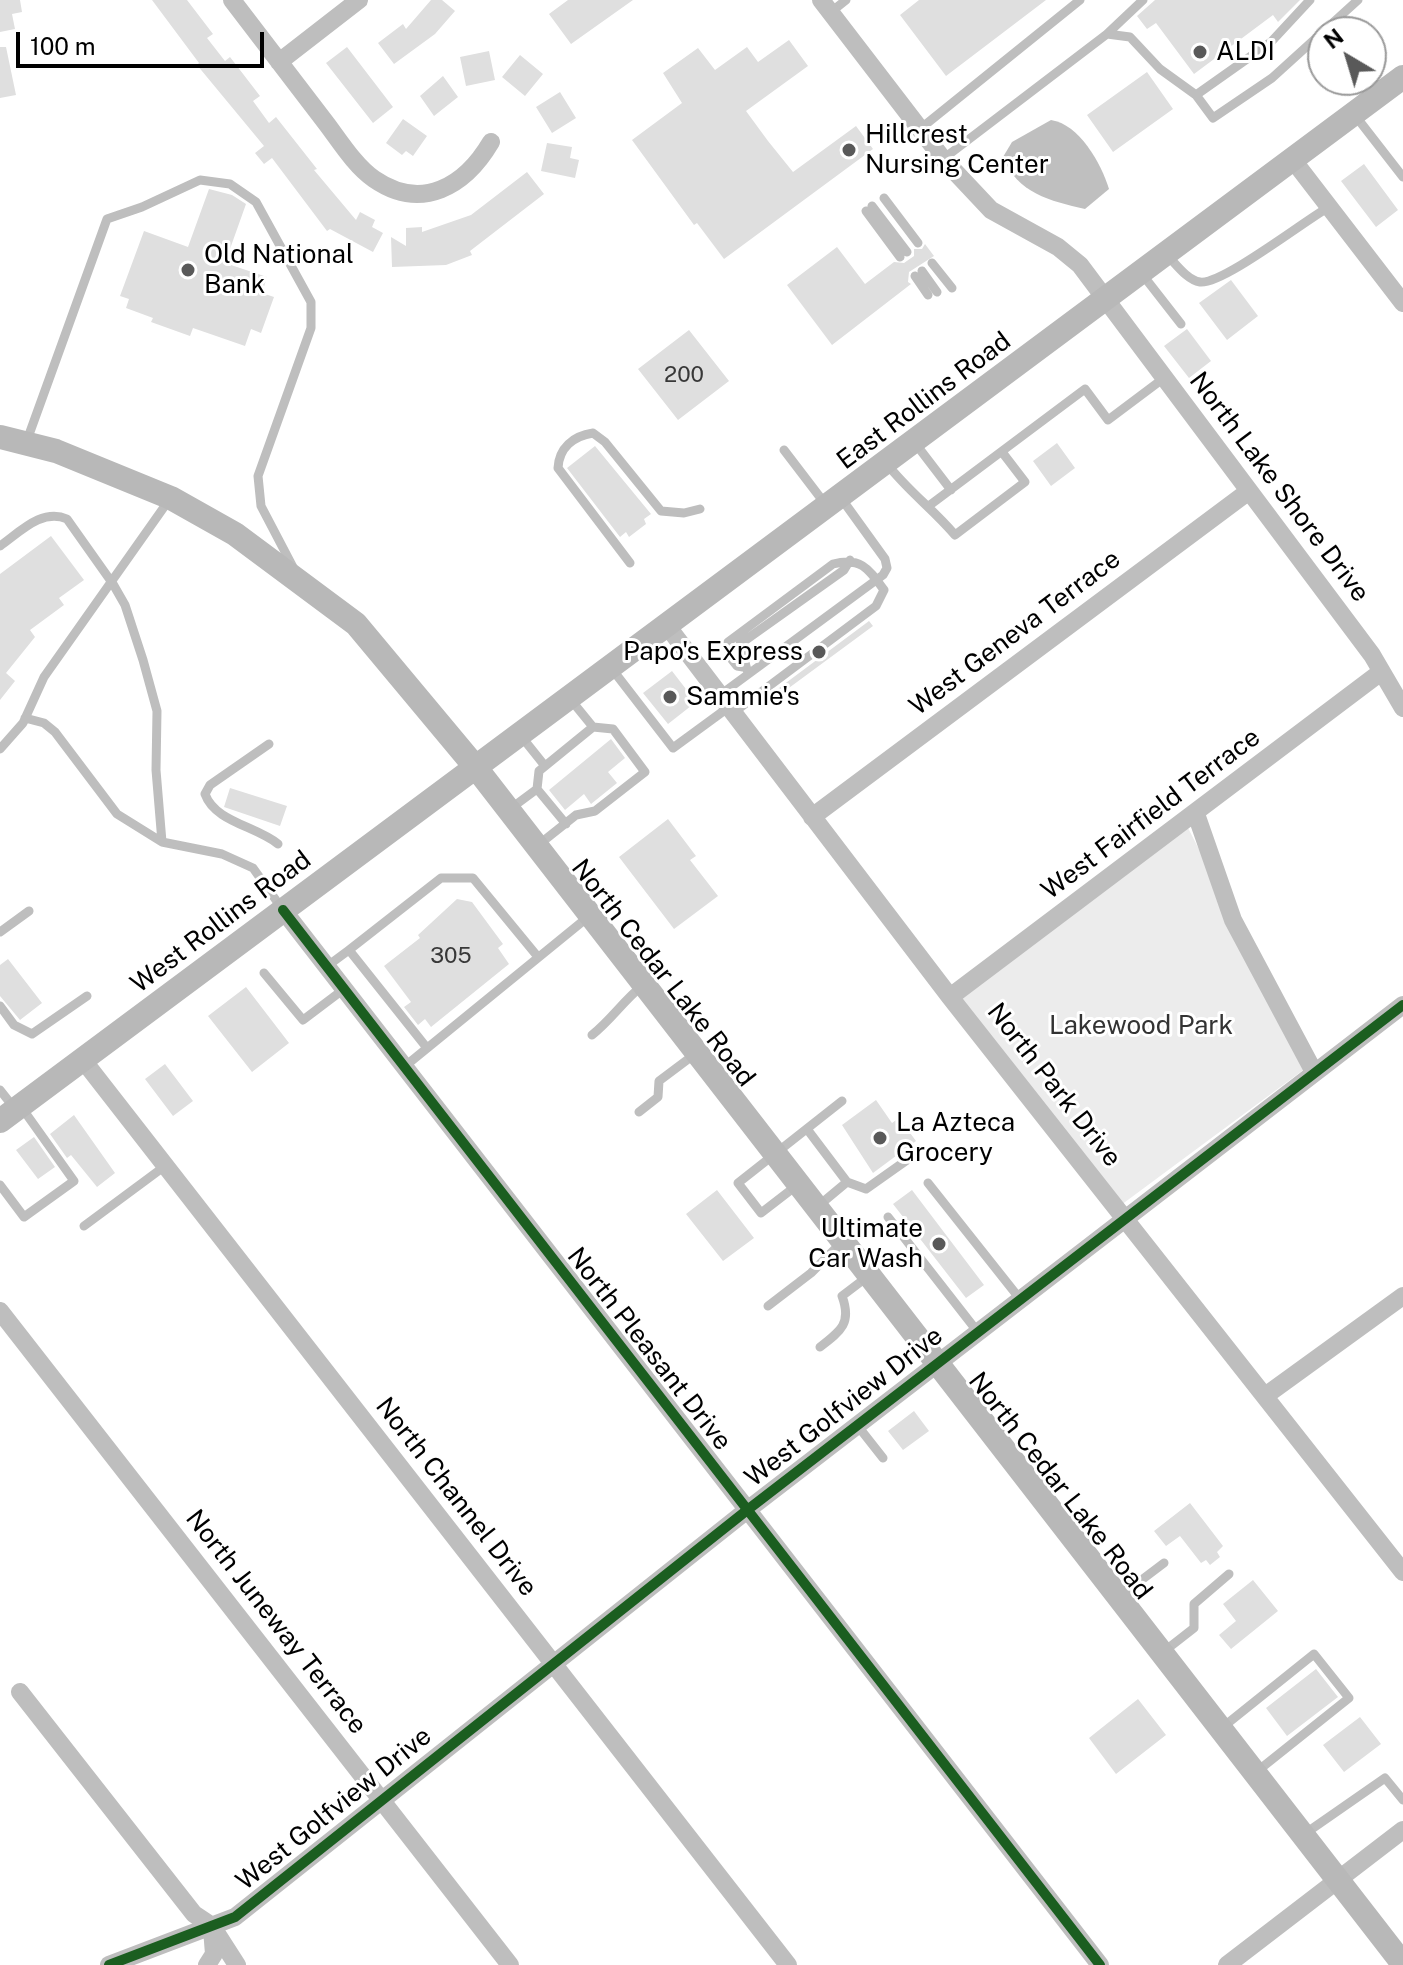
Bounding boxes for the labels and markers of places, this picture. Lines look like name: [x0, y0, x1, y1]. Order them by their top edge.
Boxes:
place label: ALDI: [1216, 36, 1275, 68]
marker: ALDI: [1191, 43, 1209, 61]
place label: Hillcrest Nursing Center: [865, 119, 1049, 180]
marker: Hillcrest Nursing Center: [840, 141, 858, 159]
place label: Old National Bank: [204, 239, 354, 300]
marker: Old National Bank: [179, 261, 197, 279]
place label: Papo's Express: [623, 636, 803, 668]
marker: Papo's Express: [810, 643, 828, 661]
place label: Sammie's: [686, 681, 800, 713]
marker: Sammie's: [661, 688, 679, 706]
place label: La Azteca Grocery: [896, 1107, 1015, 1168]
marker: La Azteca Grocery: [871, 1129, 889, 1147]
place label: Ultimate Car Wash: [808, 1213, 923, 1274]
marker: Ultimate Car Wash: [930, 1235, 948, 1253]

